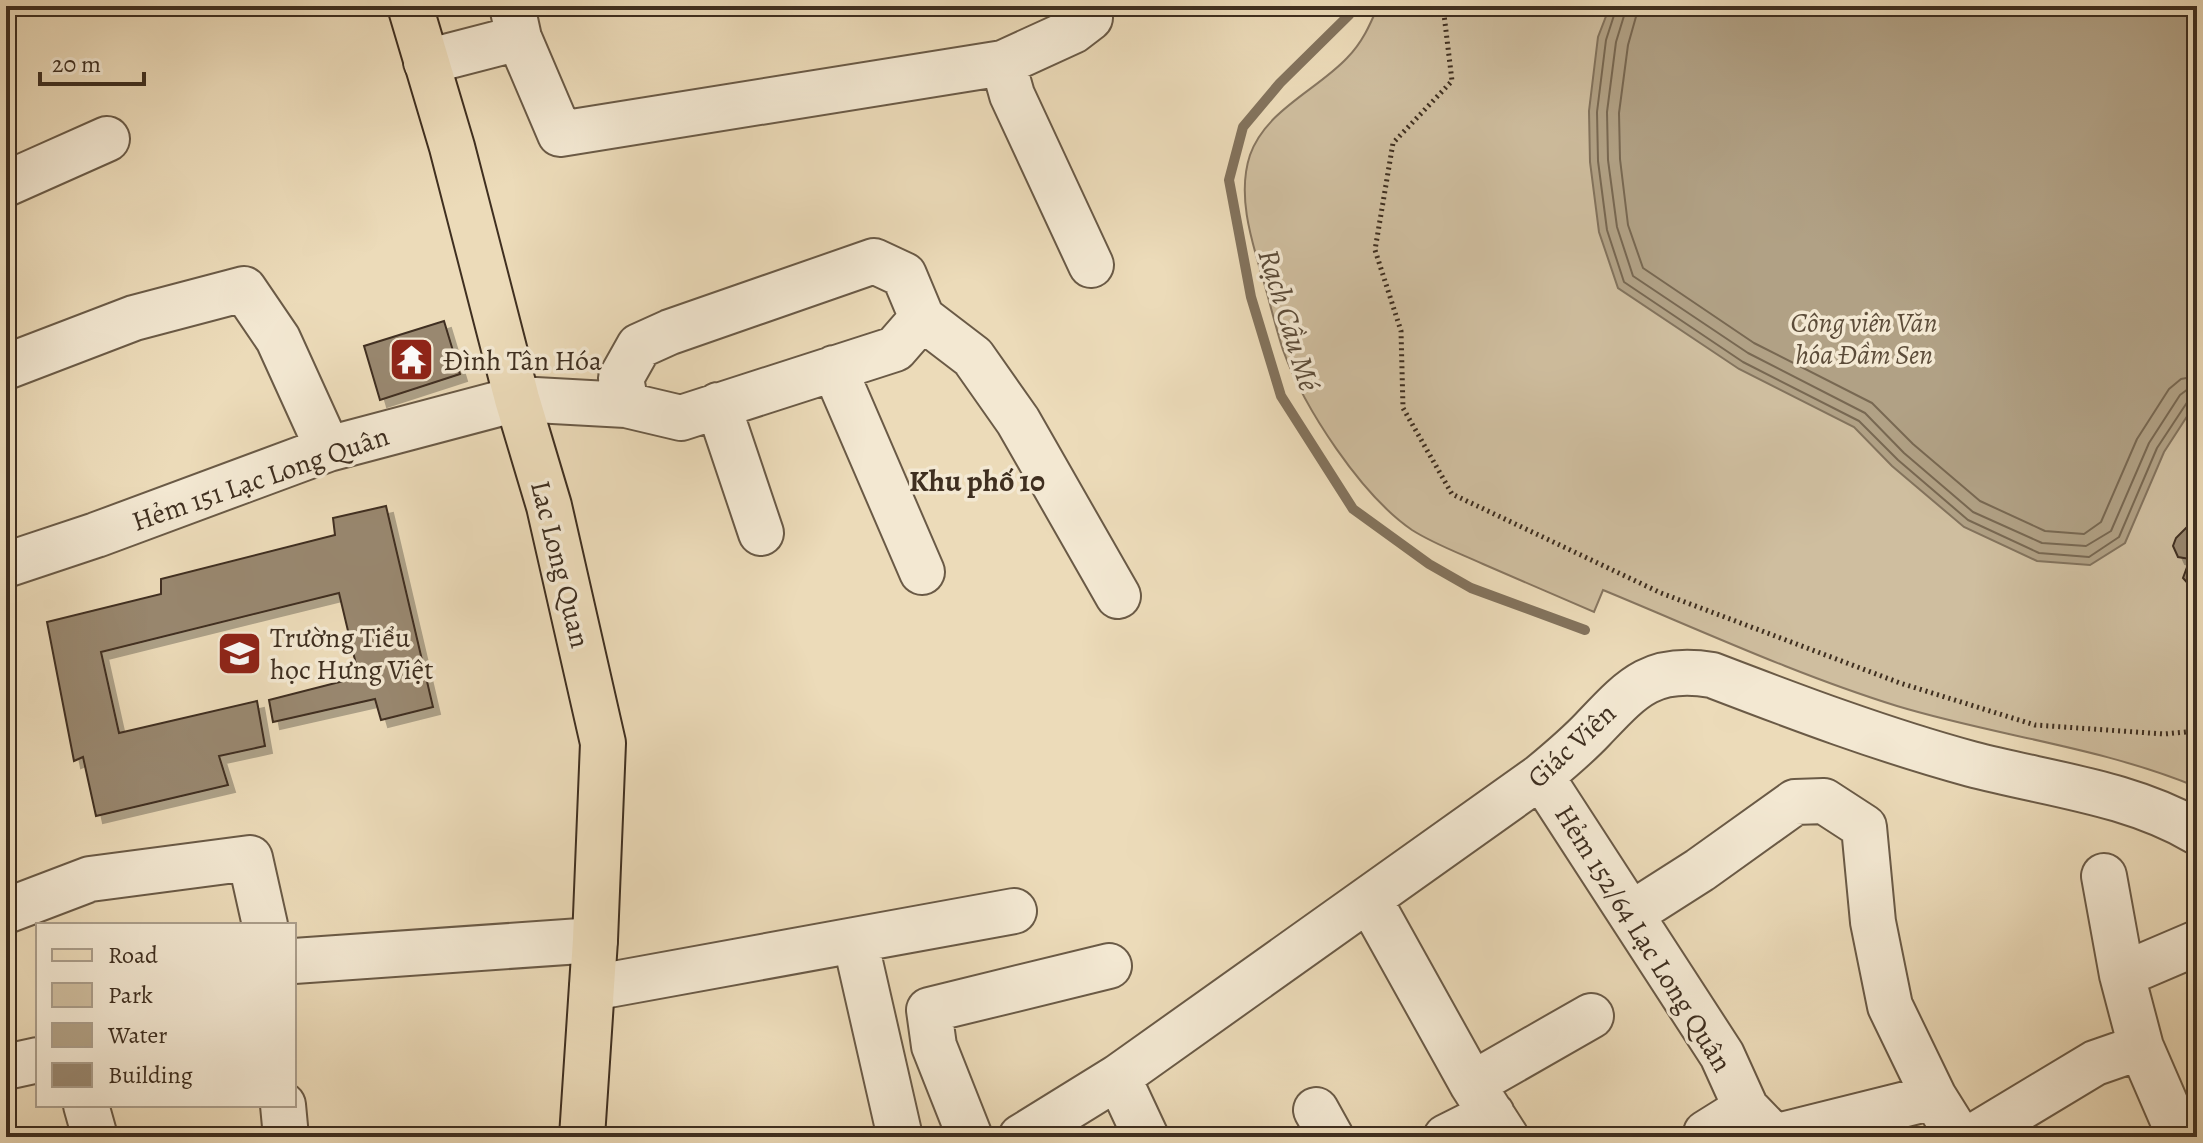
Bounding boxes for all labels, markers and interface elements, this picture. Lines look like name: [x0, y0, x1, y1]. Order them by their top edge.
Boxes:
scale bar: [40, 36, 144, 86]
text: 20 m: [52, 48, 101, 80]
water label: Rạch Cầu Mé: [1249, 244, 1330, 396]
park label: Công viên Văn hóa Đầm Sen: [1791, 304, 1937, 374]
temple icon: Đình Tân Hóa: [388, 336, 436, 384]
place label: Đình Tân Hóa: [443, 342, 602, 380]
street label: Hẻm 151 Lạc Long Quân: [127, 417, 394, 541]
district label: Khu phố 10: [909, 461, 1045, 501]
street label: Lac Long Quan: [521, 477, 599, 652]
place label: Trường Tiểu học Hưng Việt: [270, 619, 433, 689]
school or university icon: Trường Tiểu học Hưng Việt: [215, 629, 263, 677]
street label: Giác Viên: [1519, 695, 1624, 797]
street label: Hẻm 152/64 Lạc Long Quân: [1545, 798, 1741, 1079]
legend: [36, 923, 296, 1107]
text: Road: [108, 939, 158, 971]
text: Park: [108, 979, 153, 1011]
text: Water: [107, 1019, 168, 1051]
text: Building: [108, 1059, 193, 1091]

